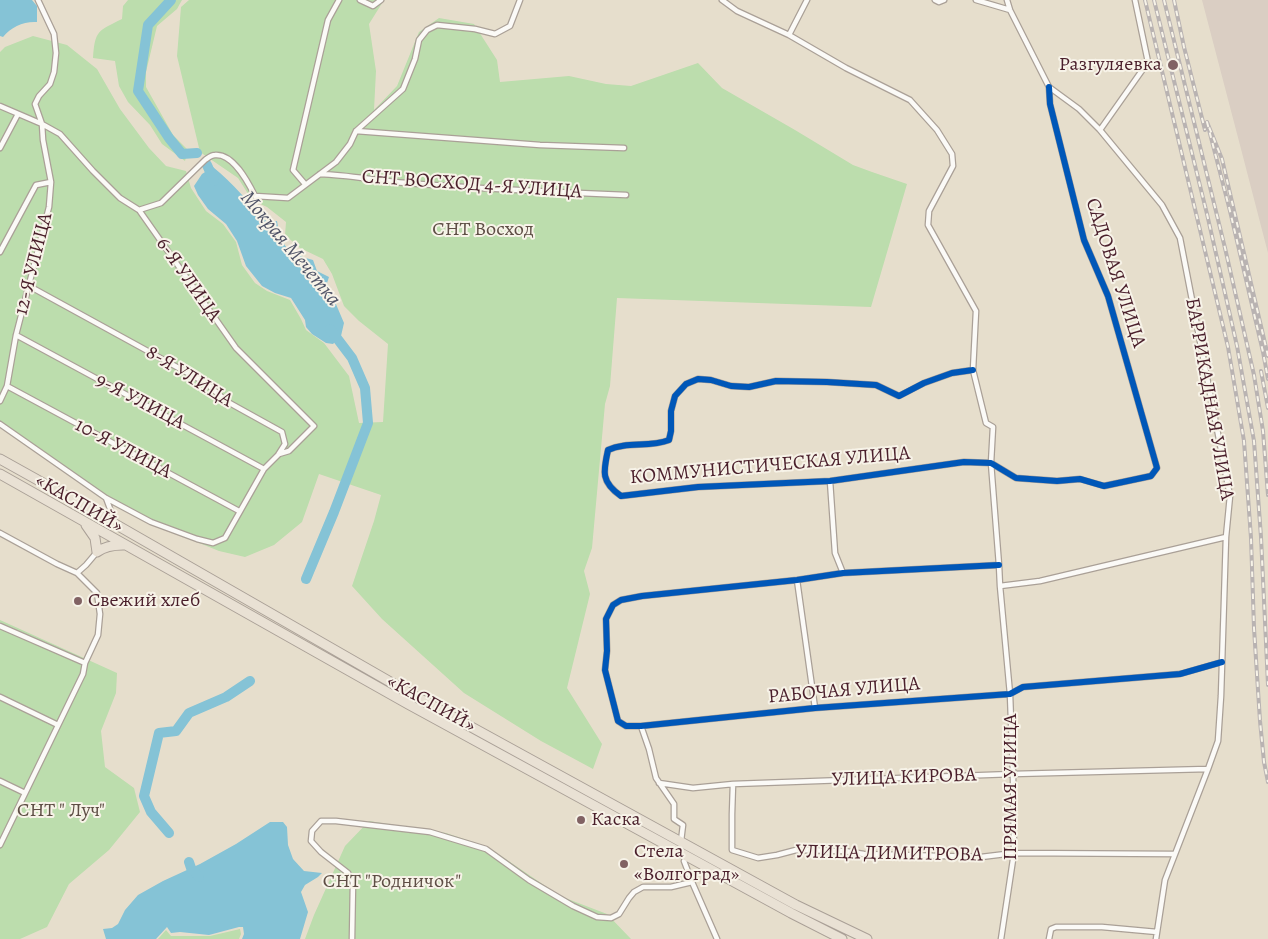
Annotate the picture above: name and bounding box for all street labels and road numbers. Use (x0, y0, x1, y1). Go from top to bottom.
street label: СНТ ВОСХОД 4-Я УЛИЦА (361, 165, 583, 205)
street label: САДОВАЯ УЛИЦА (1080, 195, 1150, 351)
street label: 12-Я УЛИЦА (10, 210, 58, 318)
street label: 6-Я УЛИЦА (150, 233, 226, 327)
street label: БАРРИКАДНАЯ УЛИЦА (1179, 296, 1239, 502)
street label: 8-Я УЛИЦА (141, 341, 237, 413)
street label: 9-Я УЛИЦА (91, 368, 189, 436)
street label: 10-Я УЛИЦА (71, 414, 175, 484)
street label: КОММУНИСТИЧЕСКАЯ УЛИЦА (629, 442, 911, 490)
street label: «КАСПИЙ» (31, 469, 127, 539)
street label: «КАСПИЙ» (382, 670, 480, 738)
street label: РАБОЧАЯ УЛИЦА (767, 672, 921, 710)
street label: ПРЯМАЯ УЛИЦА (999, 713, 1023, 861)
street label: УЛИЦА КИРОВА (831, 763, 977, 793)
street label: УЛИЦА ДИМИТРОВА (795, 840, 983, 868)

